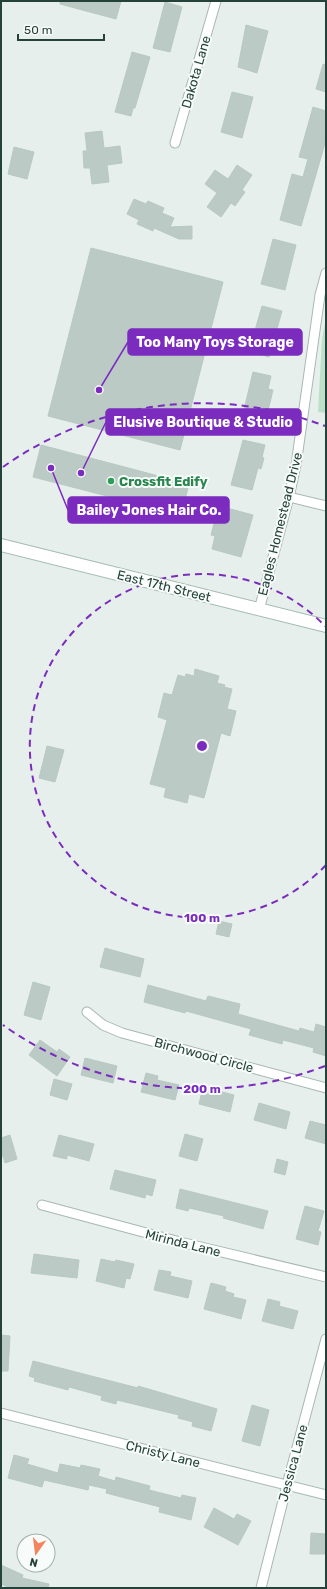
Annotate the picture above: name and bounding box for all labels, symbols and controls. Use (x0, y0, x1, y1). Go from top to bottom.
scale bar (18, 16, 104, 42)
text: 50 m (24, 23, 52, 37)
street label: Dakota Lane (178, 34, 214, 110)
callout: Too Many Toys Storage (128, 329, 302, 355)
text: Too Many Toys Storage (136, 334, 294, 351)
callout: Elusive Boutique & Studio (106, 409, 301, 435)
text: Elusive Boutique & Studio (113, 414, 293, 431)
street label: Eagles Homestead Drive (255, 451, 306, 597)
place label: Crossfit Edify (119, 474, 208, 489)
marker: Crossfit Edify (106, 476, 116, 486)
callout: Bailey Jones Hair Co. (68, 497, 229, 523)
text: Bailey Jones Hair Co. (76, 502, 222, 519)
street label: East 17th Street (116, 567, 212, 605)
centre of rings (195, 739, 209, 753)
text: 100 m (184, 911, 220, 925)
street label: Birchwood Circle (153, 1035, 255, 1075)
text: 200 m (183, 1082, 221, 1096)
street label: Mirinda Lane (144, 1226, 222, 1260)
street label: Jessica Lane (276, 1423, 310, 1503)
street label: Christy Lane (124, 1438, 202, 1470)
north arrow (16, 1533, 56, 1573)
text: N (28, 1555, 39, 1569)

